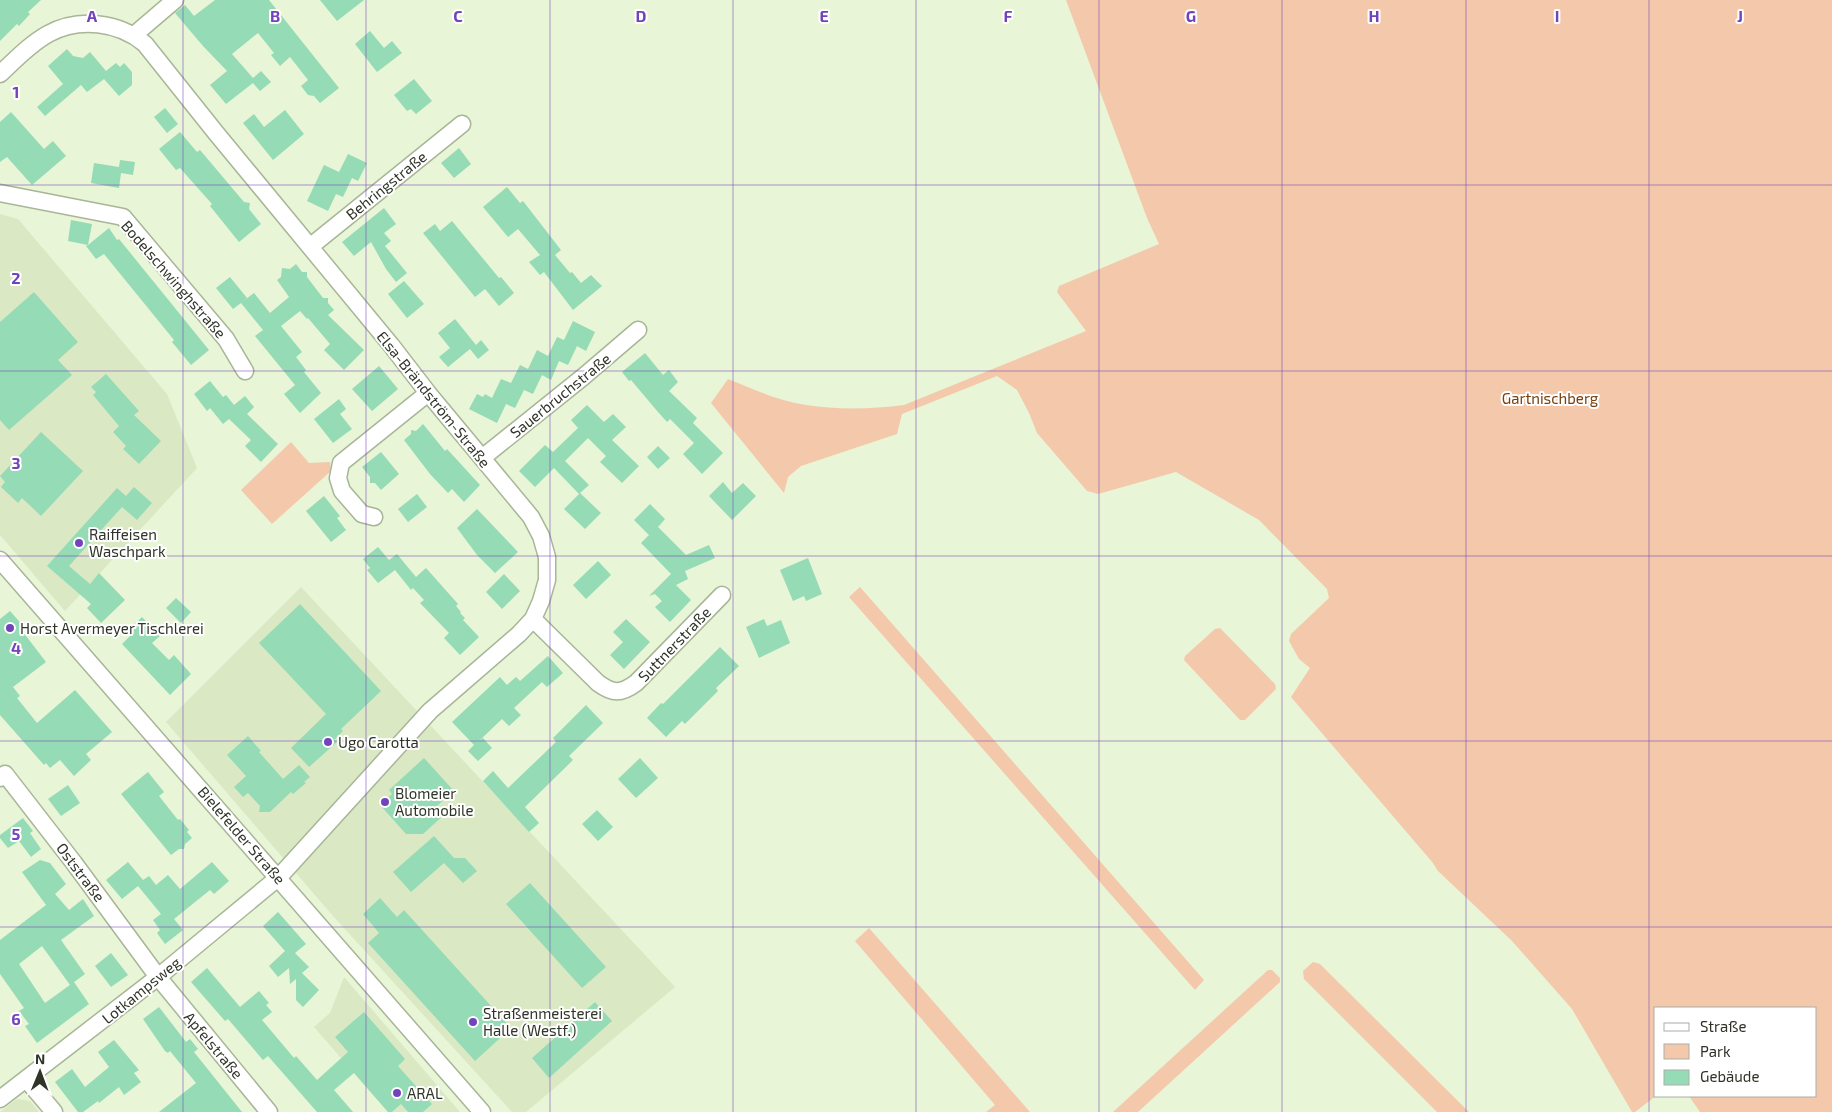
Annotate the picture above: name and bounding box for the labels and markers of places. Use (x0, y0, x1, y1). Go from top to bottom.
place label: Raiffeisen Waschpark (89, 525, 166, 560)
marker: Raiffeisen Waschpark (73, 537, 85, 549)
place label: Horst Avermeyer Tischlerei (20, 619, 204, 637)
marker: Horst Avermeyer Tischlerei (4, 622, 16, 634)
place label: Ugo Carotta (338, 733, 419, 751)
marker: Ugo Carotta (322, 736, 334, 748)
place label: Blomeier Automobile (395, 784, 474, 819)
marker: Blomeier Automobile (379, 796, 391, 808)
place label: Straßenmeisterei Halle (Westf.) (483, 1004, 602, 1039)
marker: Straßenmeisterei Halle (Westf.) (467, 1016, 479, 1028)
place label: ARAL (407, 1084, 443, 1102)
marker: ARAL (391, 1087, 403, 1099)

